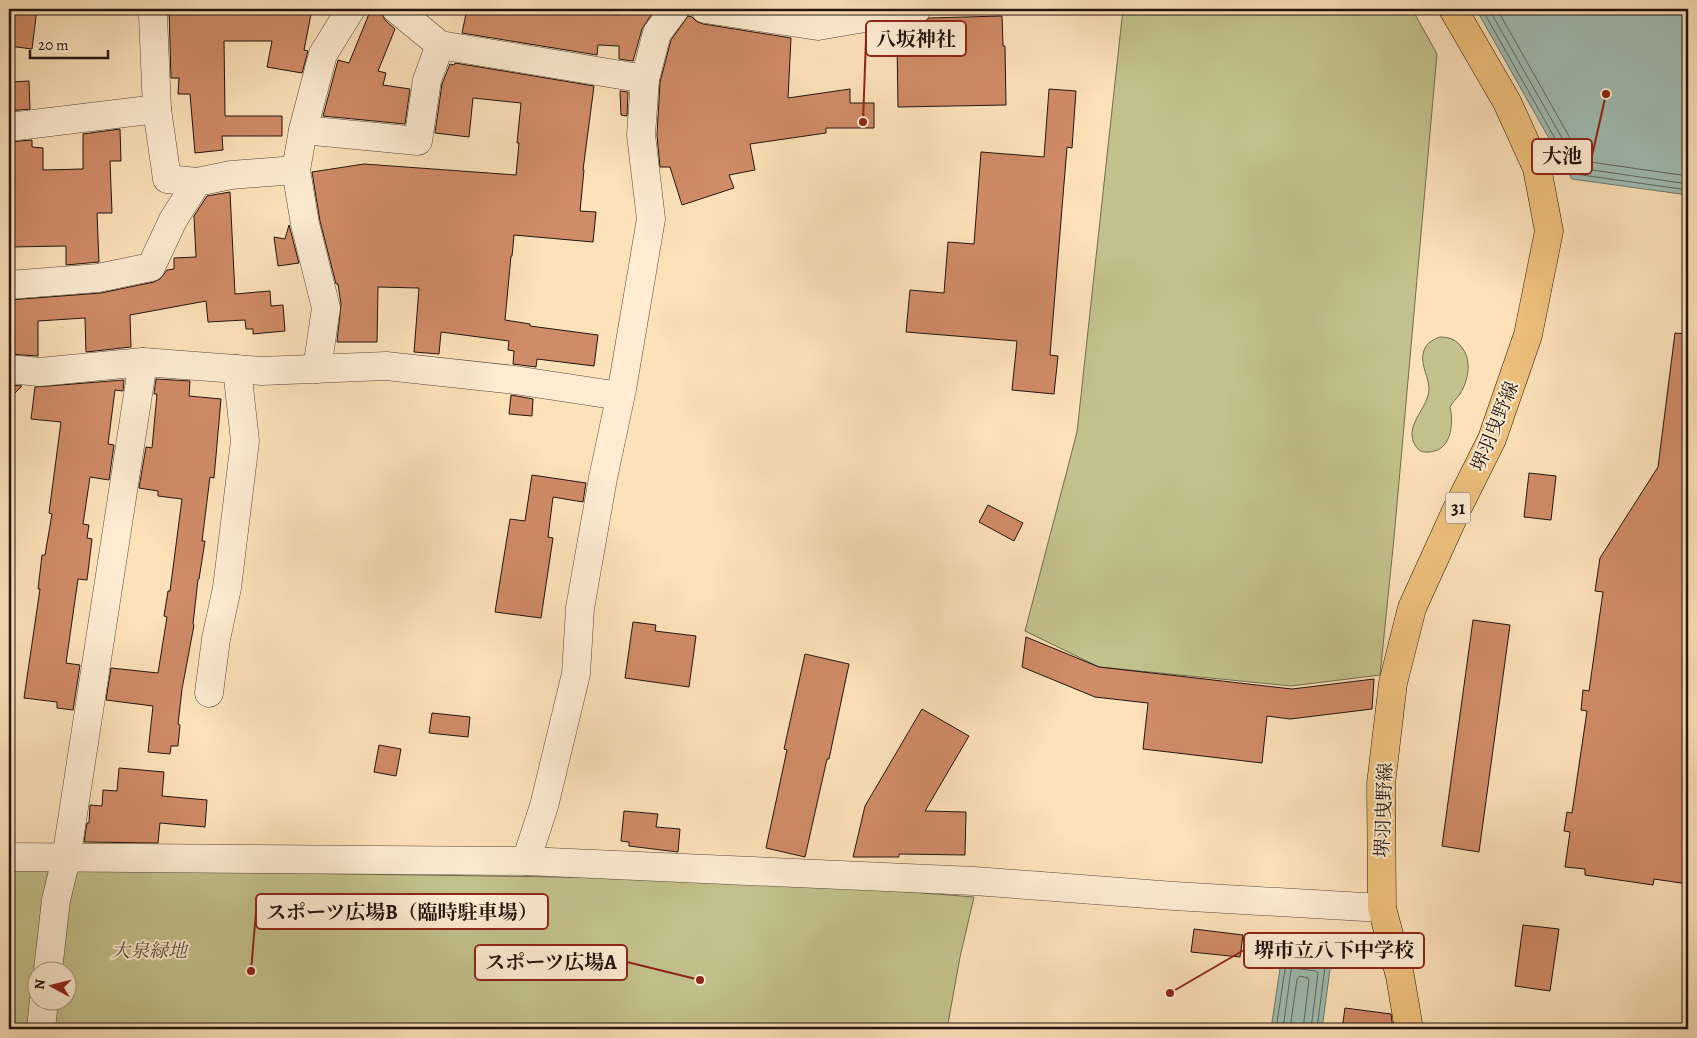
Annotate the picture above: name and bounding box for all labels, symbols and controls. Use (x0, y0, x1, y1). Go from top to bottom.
callout: 八坂神社 (866, 21, 966, 56)
text: 八坂神社 (876, 26, 956, 53)
scale bar (30, 28, 108, 60)
text: 20 m (38, 35, 69, 55)
callout: 大池 (1532, 139, 1592, 174)
text: 大池 (1542, 143, 1582, 170)
street label: 堺羽曳野線 (1465, 377, 1525, 475)
road number: 31 (1446, 492, 1470, 524)
street label: 堺羽曳野線 (1369, 762, 1399, 858)
callout: スポーツ広場B（臨時駐車場） (256, 894, 548, 929)
text: スポーツ広場B（臨時駐車場） (266, 899, 538, 926)
callout: 堺市立八下中学校 (1244, 933, 1424, 968)
text: 堺市立八下中学校 (1254, 937, 1414, 964)
park label: 大泉緑地 (111, 938, 189, 964)
callout: スポーツ広場A (475, 945, 627, 980)
text: スポーツ広場A (485, 949, 617, 976)
north arrow (28, 960, 78, 1010)
text: N (30, 978, 50, 991)

